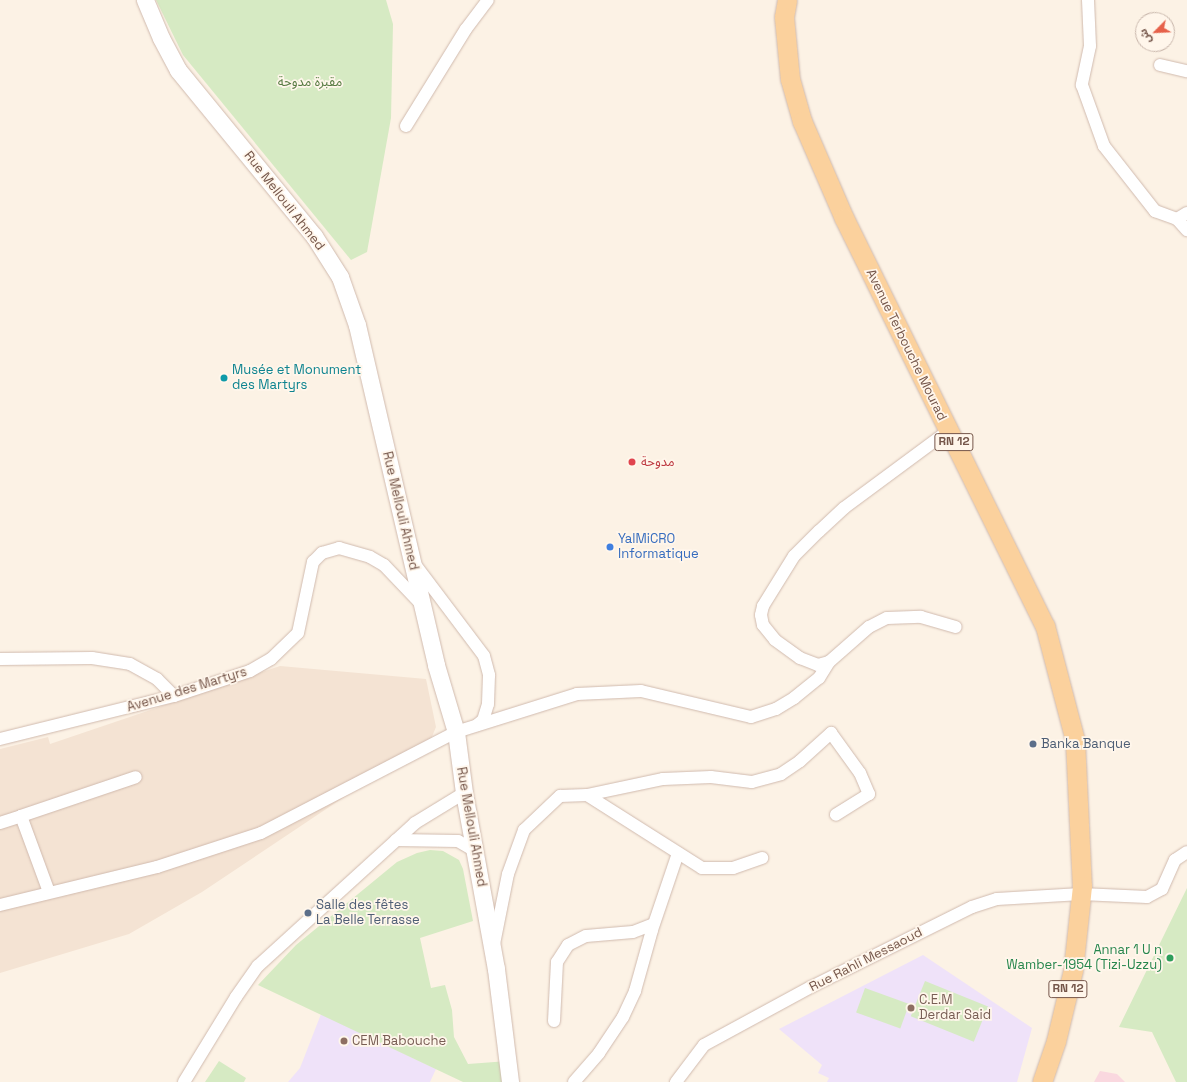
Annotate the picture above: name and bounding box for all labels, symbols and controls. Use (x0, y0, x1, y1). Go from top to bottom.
north arrow (1135, 12, 1175, 52)
text: ش (1135, 27, 1154, 46)
park label: مقبرة مدوحة (278, 74, 342, 90)
street label: Rue Mellouli Ahmed (240, 148, 328, 254)
street label: Avenue Terbouche Mourad (862, 267, 950, 423)
place label: Musée et Monument des Martyrs (232, 363, 361, 394)
marker: Musée et Monument des Martyrs (219, 373, 229, 383)
road number: RN 12 (934, 432, 974, 452)
street label: Rue Mellouli Ahmed (379, 450, 421, 572)
place label: مدوحة (641, 454, 675, 470)
marker: مدوحة (626, 456, 638, 468)
place label: YalMiCRO Informatique (618, 532, 699, 563)
marker: YalMiCRO Informatique (605, 542, 615, 552)
street label: Avenue des Martyrs (125, 664, 249, 716)
place label: Banka Banque (1041, 736, 1131, 752)
marker: Banka Banque (1028, 739, 1038, 749)
street label: Rue Mellouli Ahmed (453, 766, 489, 888)
place label: Salle des fêtes La Belle Terrasse (316, 898, 420, 929)
marker: Salle des fêtes La Belle Terrasse (303, 908, 313, 918)
street label: Rue Rahli Messaoud (807, 925, 925, 995)
place label: Annar 1 U n Wamber-1954 (Tizi-Uzzu) (1006, 943, 1162, 974)
marker: Annar 1 U n Wamber-1954 (Tizi-Uzzu) (1165, 953, 1175, 963)
road number: RN 12 (1048, 979, 1088, 999)
place label: C.E.M Derdar Said (919, 993, 991, 1024)
marker: C.E.M Derdar Said (906, 1003, 916, 1013)
place label: CEM Babouche (352, 1033, 446, 1049)
marker: CEM Babouche (339, 1036, 349, 1046)

